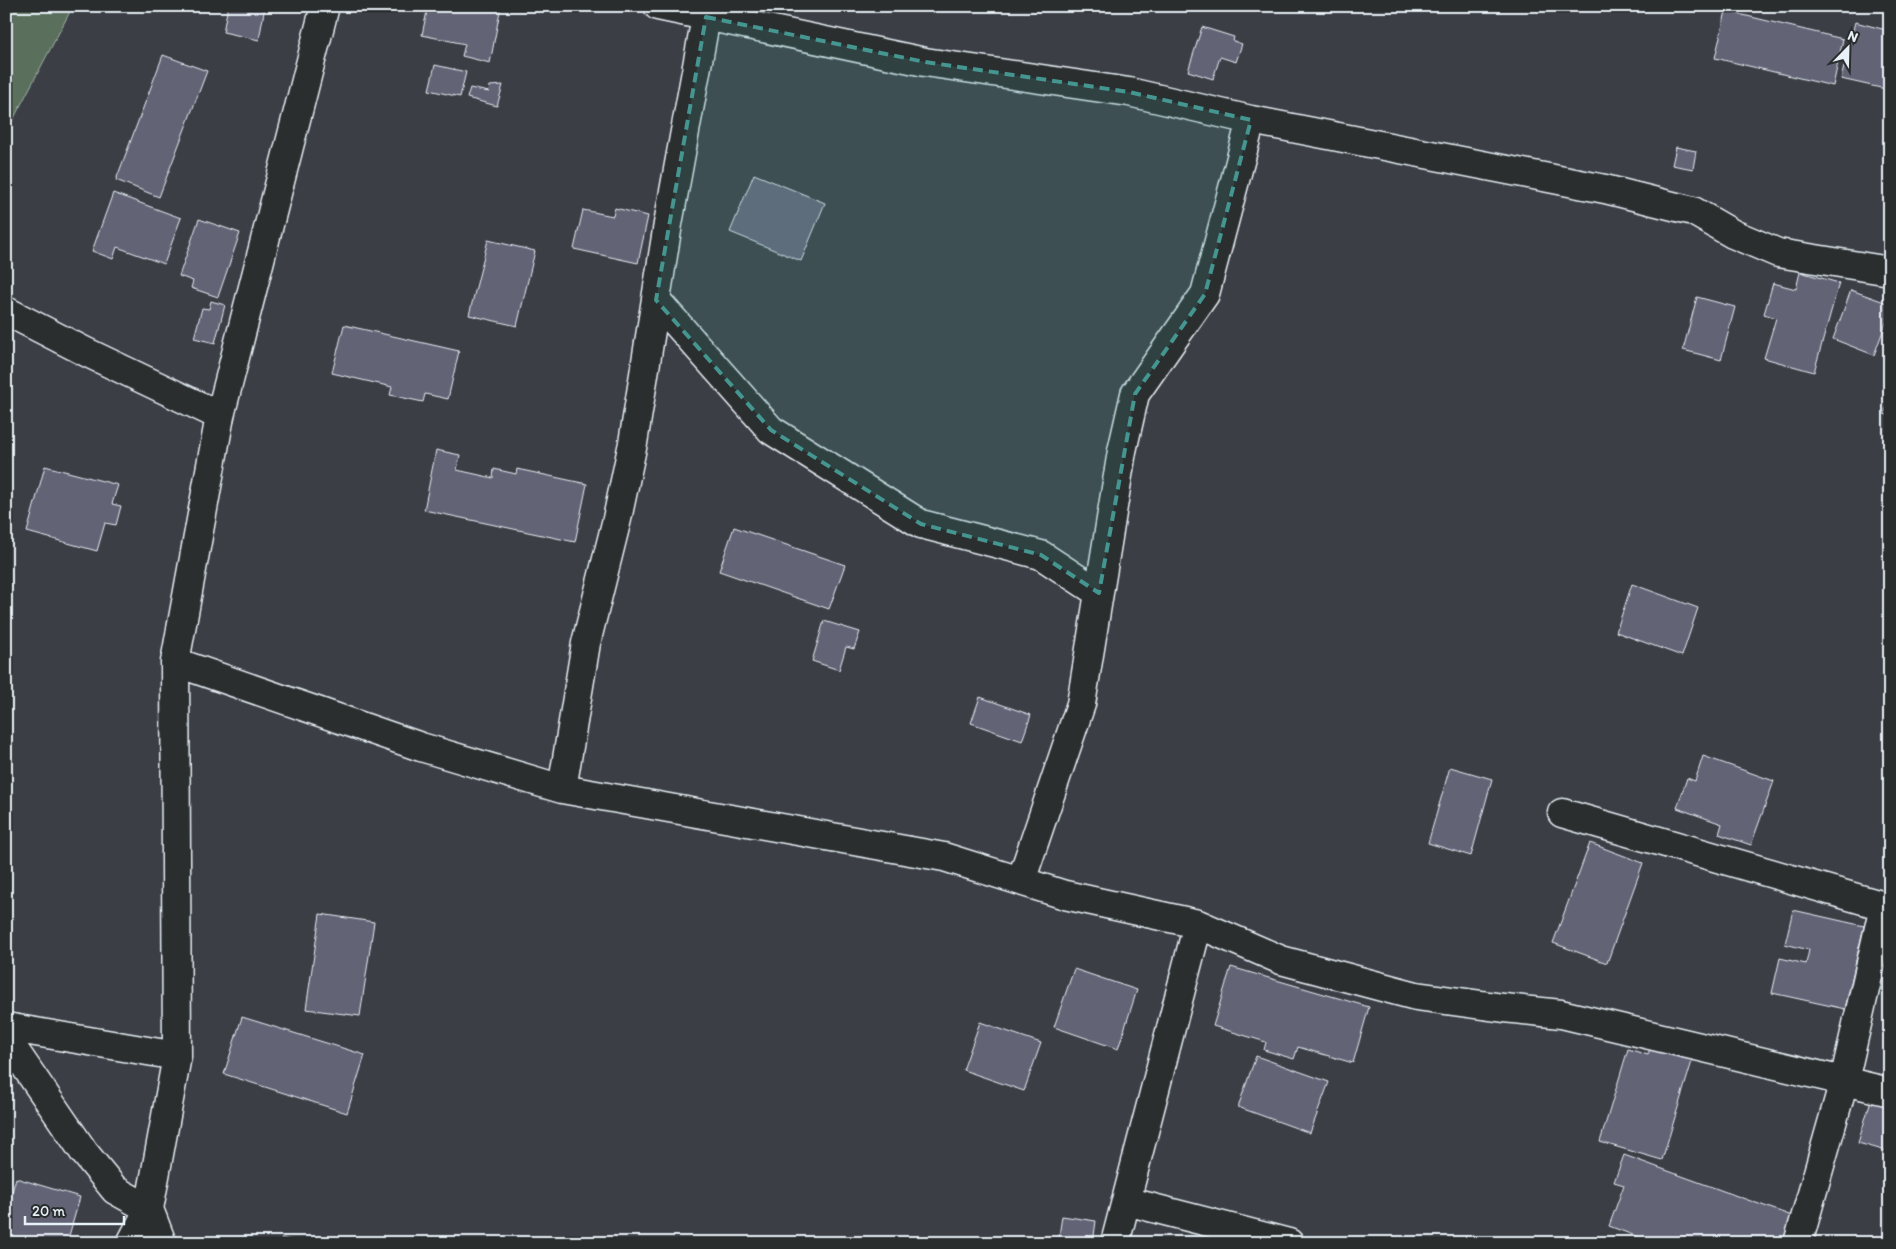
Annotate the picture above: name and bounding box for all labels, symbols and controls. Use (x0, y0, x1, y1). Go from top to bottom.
north arrow (1824, 22, 1874, 72)
text: N (1845, 27, 1861, 46)
scale bar (25, 1194, 124, 1226)
text: 20 m (32, 1202, 66, 1220)

